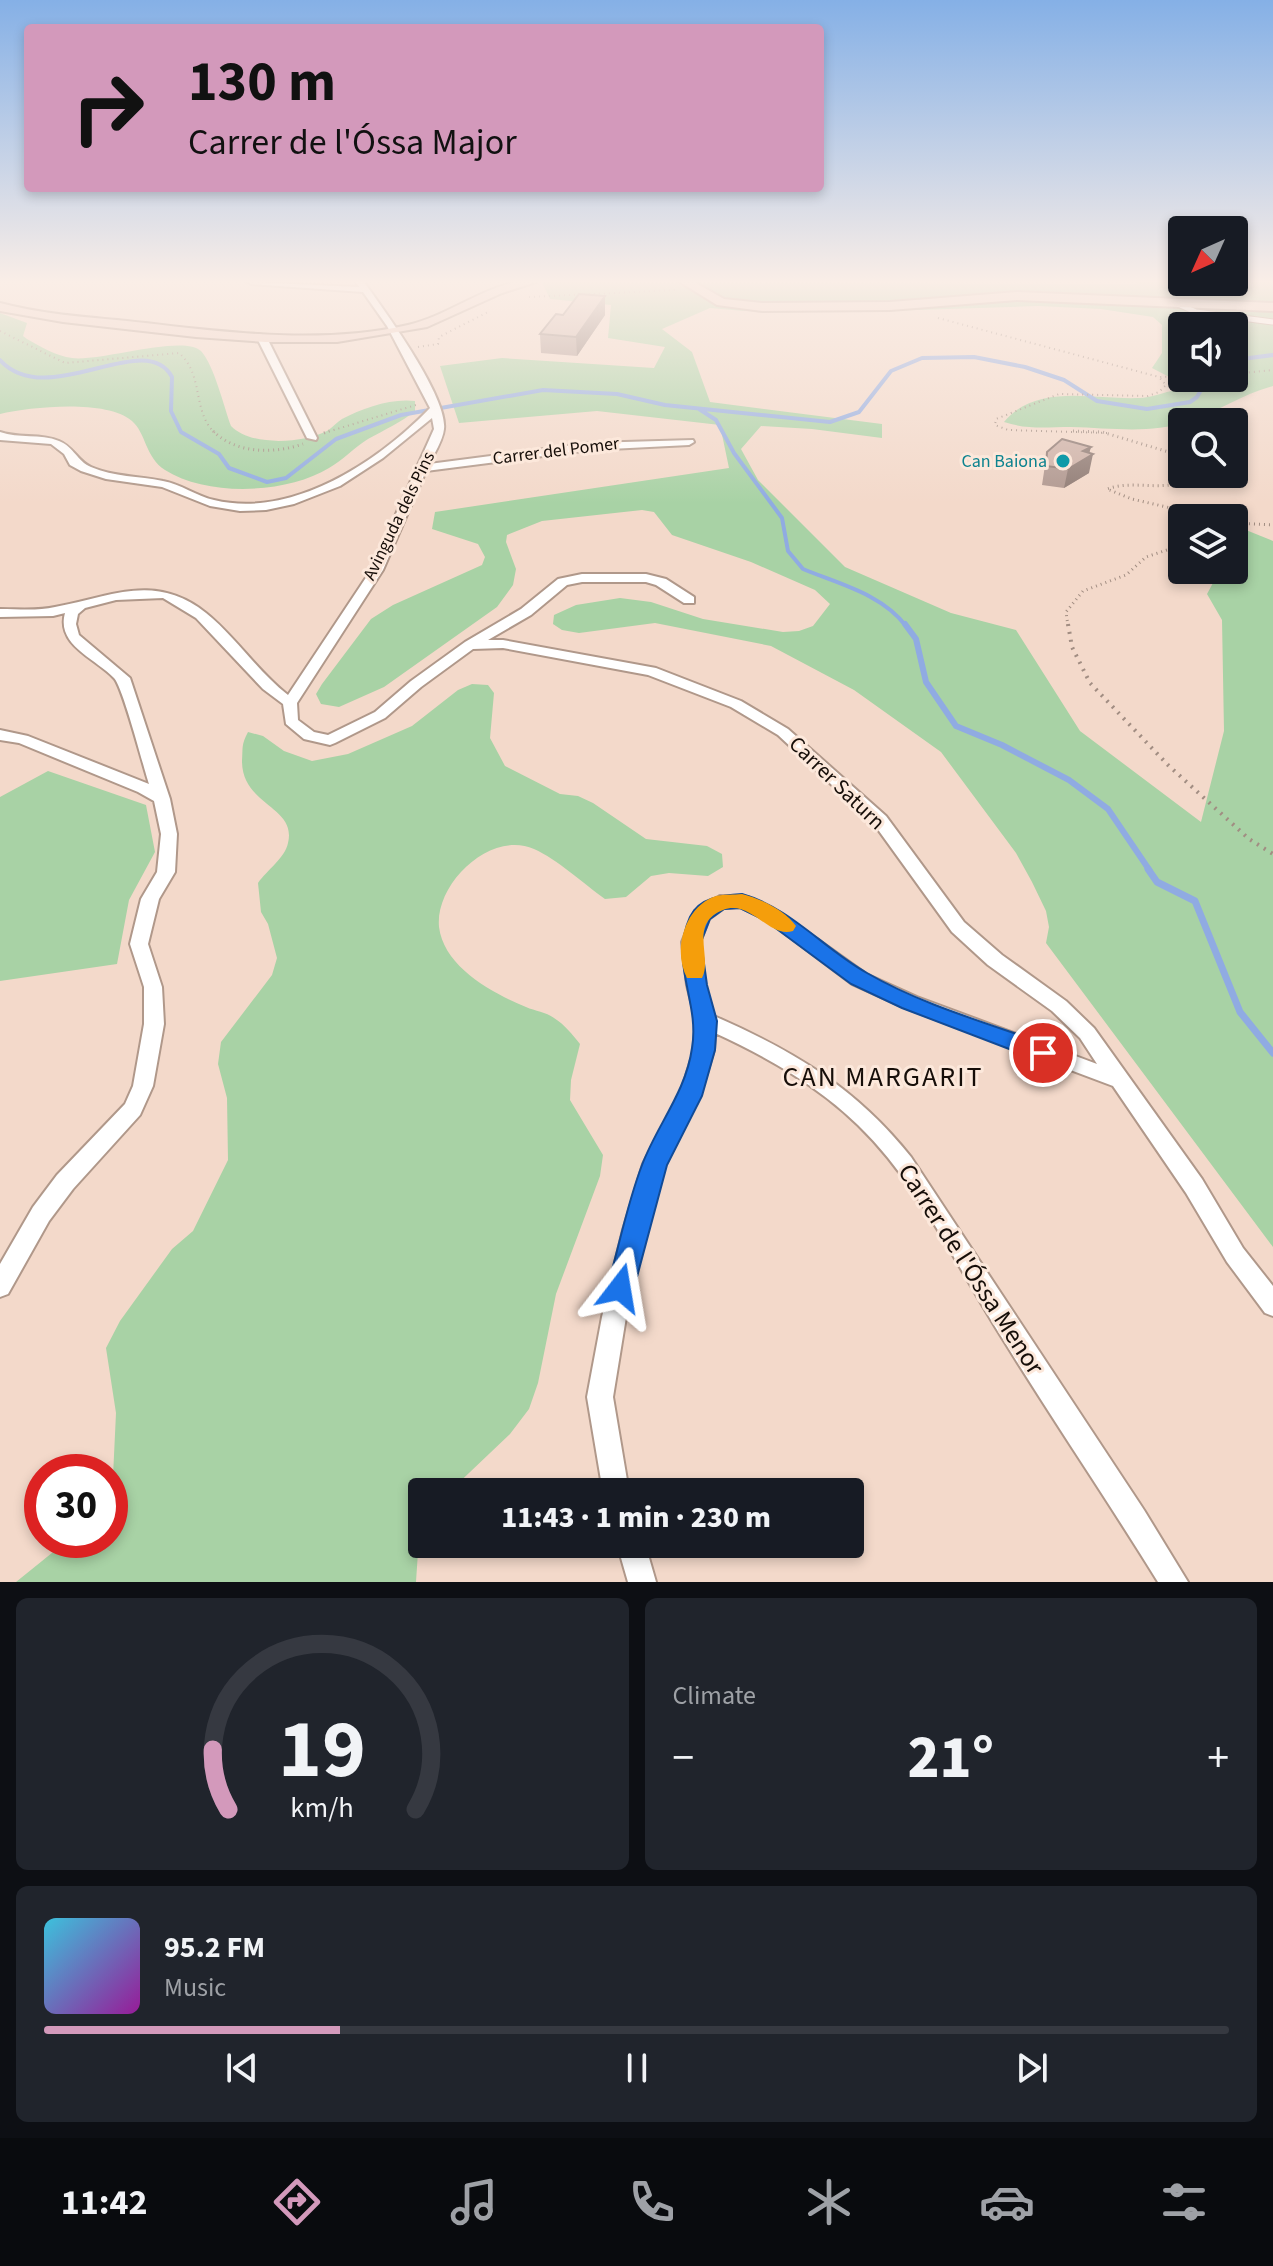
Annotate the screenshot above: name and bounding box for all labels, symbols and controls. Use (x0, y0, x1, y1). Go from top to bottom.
text: 130 m (188, 43, 336, 122)
icon: right (56, 56, 160, 160)
text: Carrer de l'Óssa Major (188, 117, 517, 168)
north arrow (1168, 216, 1248, 296)
map controls (1168, 216, 1248, 584)
button: sound (1168, 312, 1248, 392)
button: search (1168, 408, 1248, 488)
street label: Carrer del Pomer (491, 431, 621, 471)
street label: Avinguda dels Pins (357, 447, 441, 585)
place label: Can Baiona (961, 449, 1047, 474)
marker: Can Baiona (1054, 452, 1072, 470)
button: layers (1168, 504, 1248, 584)
street label: Carrer Saturn (782, 729, 892, 837)
pin (1009, 1019, 1077, 1087)
icon: arrive (1021, 1031, 1065, 1075)
district label: CAN MARGARIT (782, 1057, 984, 1097)
street label: Carrer de l'Óssa Menor (889, 1156, 1054, 1383)
position arrow (578, 1246, 662, 1330)
speed limit sign: 30 (24, 1454, 128, 1558)
text: 11:43 · 1 min · 230 m (501, 1496, 771, 1539)
text: Climate (673, 1677, 756, 1714)
text: 19 (278, 1691, 366, 1809)
text: 21° (908, 1716, 994, 1801)
text: − (673, 1727, 694, 1790)
text: + (1207, 1727, 1229, 1790)
text: km/h (291, 1788, 354, 1828)
text: 95.2 FM (164, 1926, 265, 1969)
text: Music (164, 1969, 226, 2006)
icon: previous (220, 2046, 264, 2090)
icon: pause (615, 2046, 659, 2090)
icon: next (1010, 2046, 1054, 2090)
icon: directions (269, 2174, 325, 2230)
icon: music (446, 2174, 502, 2230)
icon: phone (624, 2174, 680, 2230)
icon: climate (801, 2174, 857, 2230)
icon: car (979, 2174, 1035, 2230)
icon: filters (1156, 2174, 1212, 2230)
text: 11:42 (61, 2177, 148, 2228)

